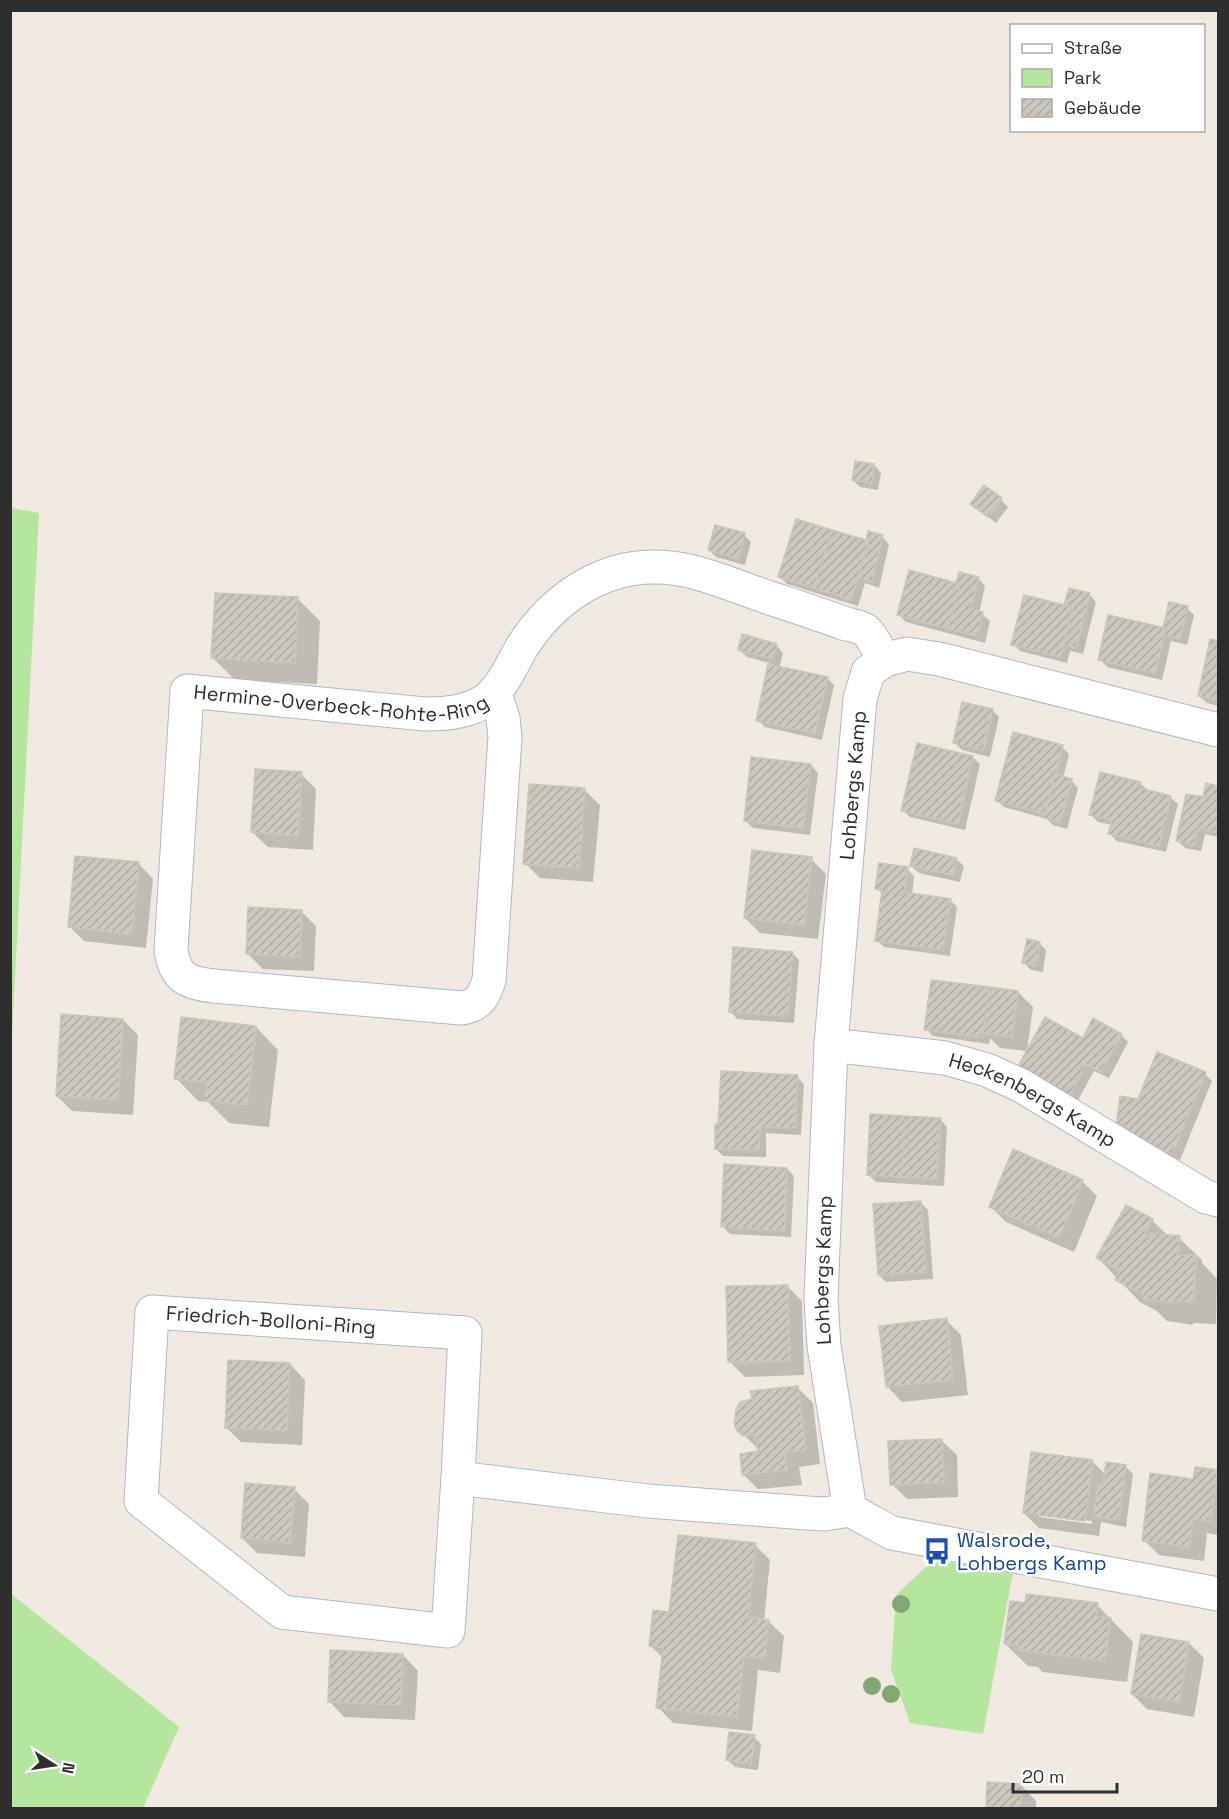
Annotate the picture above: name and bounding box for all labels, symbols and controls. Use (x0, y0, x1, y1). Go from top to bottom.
legend (1010, 24, 1205, 132)
text: Straße (1064, 36, 1122, 59)
text: Park (1064, 66, 1102, 89)
text: Gebäude (1064, 96, 1142, 119)
street label: Hermine-Overbeck-Rohte-Ring (193, 679, 493, 727)
street label: Lohbergs Kamp (834, 710, 872, 861)
street label: Heckenbergs Kamp (946, 1047, 1121, 1153)
street label: Lohbergs Kamp (808, 1195, 838, 1346)
street label: Friedrich-Bolloni-Ring (165, 1300, 377, 1340)
place label: Walsrode, Lohbergs Kamp (957, 1527, 1107, 1576)
bus stop icon: Walsrode, Lohbergs Kamp (922, 1536, 952, 1566)
north arrow (24, 1735, 84, 1795)
scale bar (1013, 1756, 1116, 1794)
text: N (57, 1761, 80, 1775)
text: 20 m (1022, 1765, 1065, 1788)

